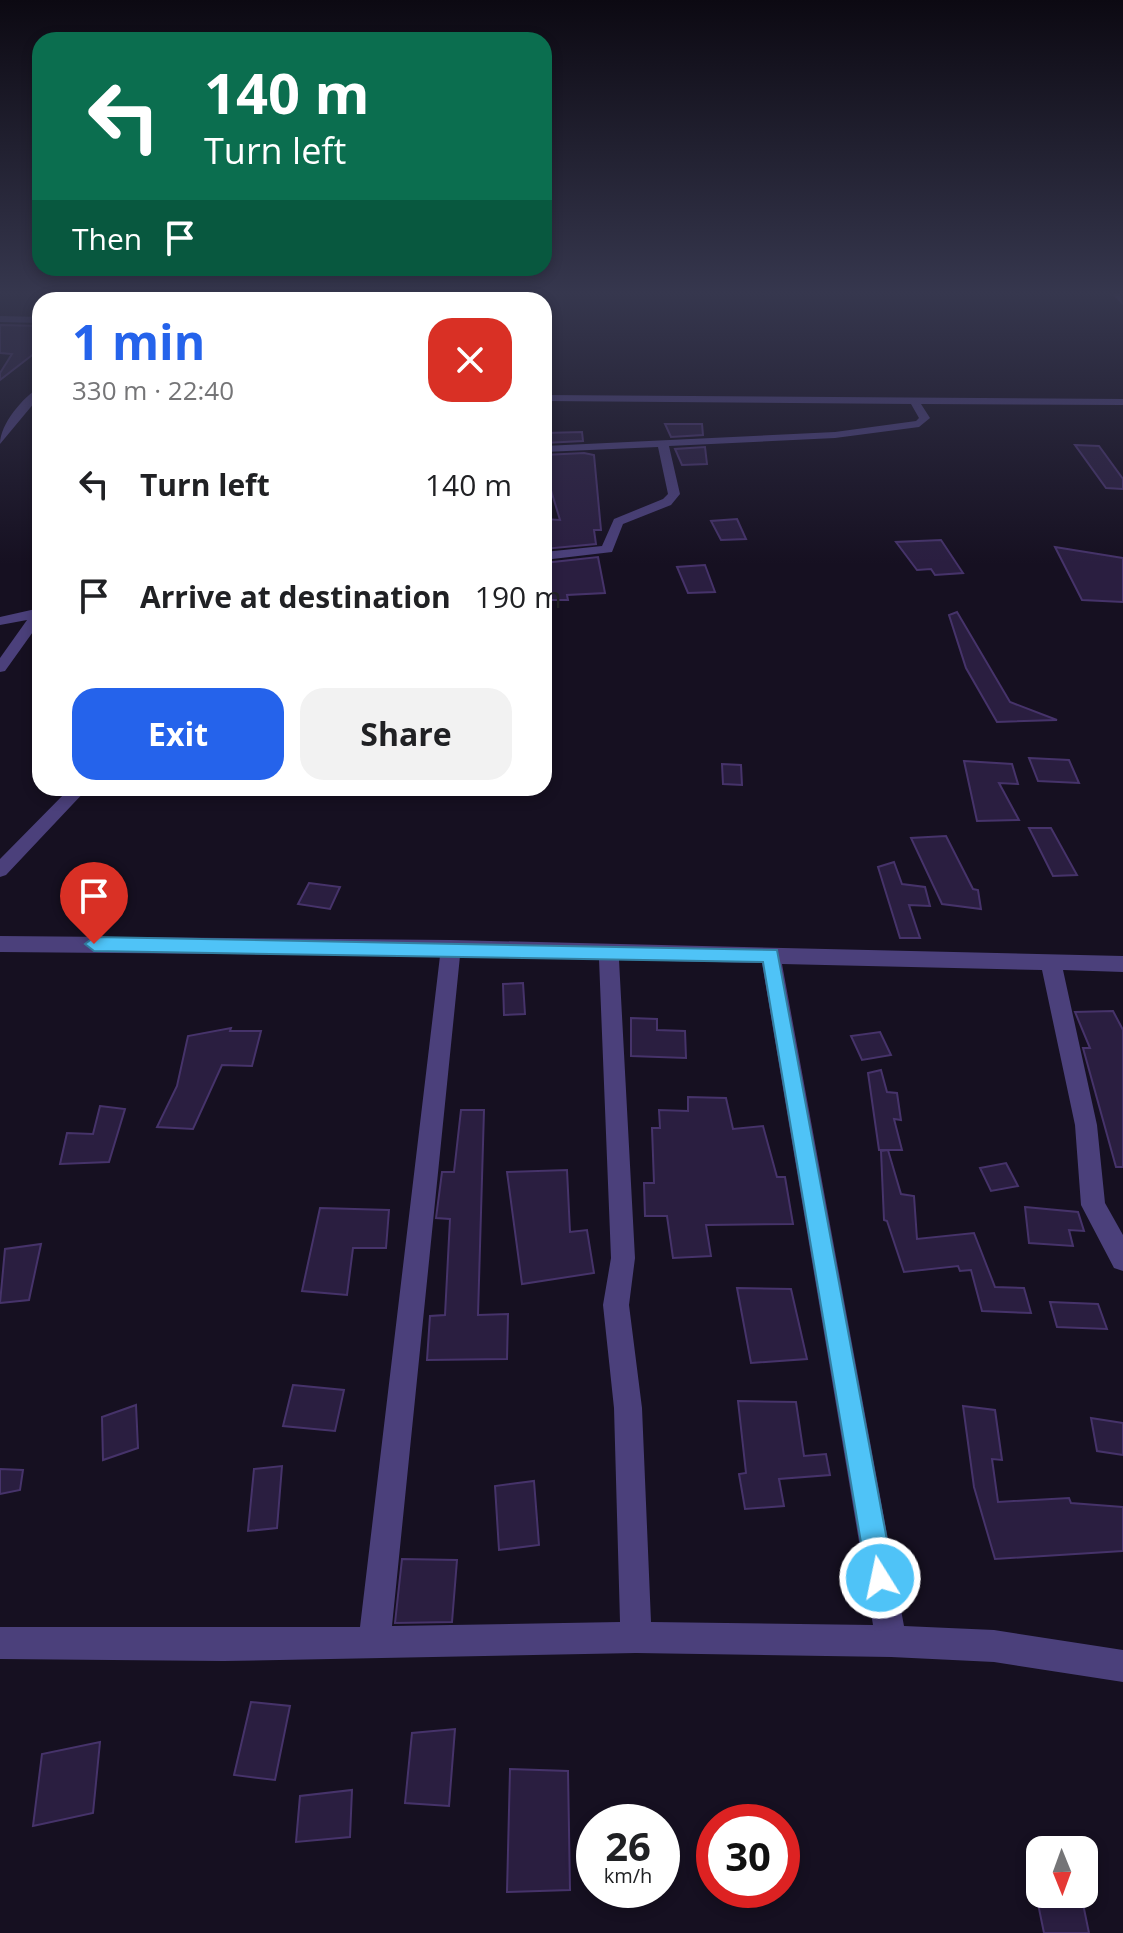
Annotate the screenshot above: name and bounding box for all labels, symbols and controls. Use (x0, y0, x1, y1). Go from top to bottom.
text: 140 m (204, 54, 370, 130)
icon: left (72, 64, 176, 168)
text: Turn left (204, 126, 346, 175)
icon: arrive (158, 216, 202, 260)
text: Then (72, 218, 142, 259)
text: 1 min (72, 309, 205, 374)
button: close (428, 318, 512, 402)
text: 330 m · 22:40 (72, 372, 234, 408)
icon: left (72, 462, 116, 506)
text: Turn left (140, 464, 270, 505)
text: 140 m (425, 464, 512, 505)
icon: arrive (72, 574, 116, 618)
text: Arrive at destination (140, 576, 451, 617)
text: 190 m (475, 576, 562, 617)
button: Exit (72, 688, 284, 780)
button: Share (300, 688, 512, 780)
pin (60, 862, 128, 944)
icon: arrive (72, 874, 116, 918)
position arrow (838, 1536, 922, 1620)
speed limit sign: 30 (696, 1804, 800, 1908)
text: 26 (605, 1818, 651, 1873)
north arrow (1026, 1836, 1098, 1908)
map controls (1026, 1836, 1098, 1908)
text: km/h (604, 1862, 652, 1889)

